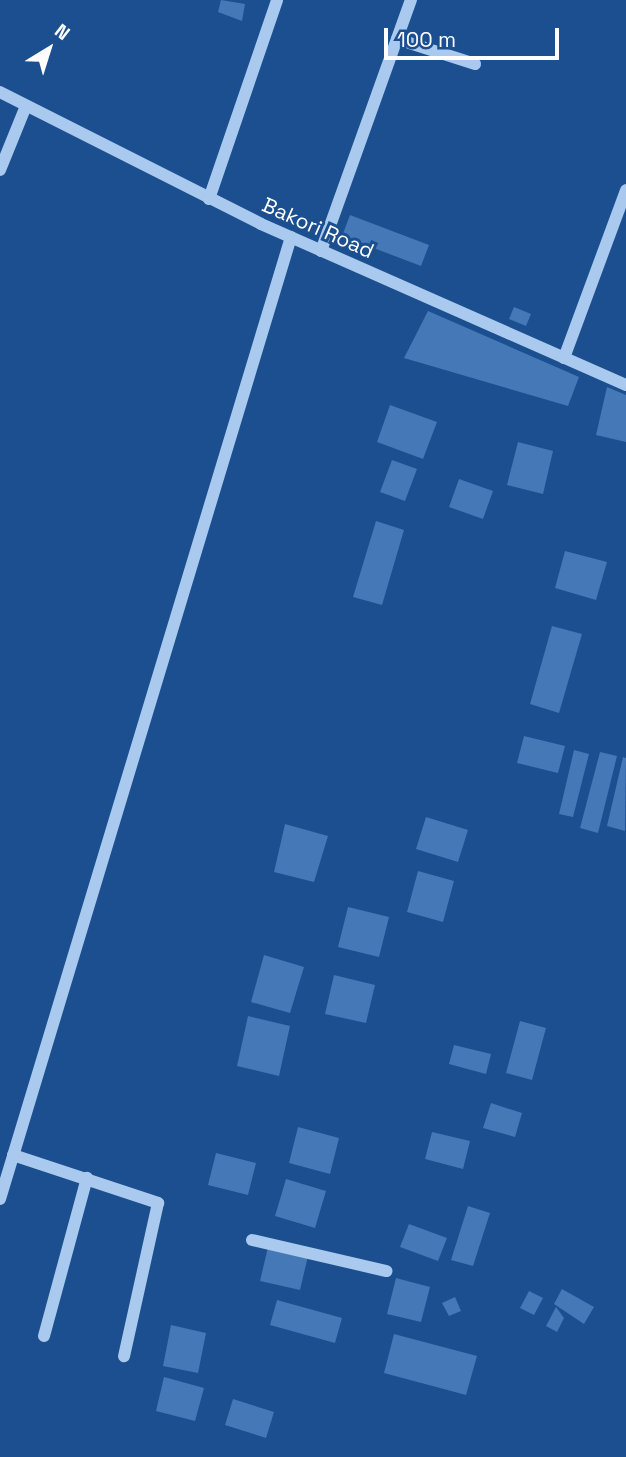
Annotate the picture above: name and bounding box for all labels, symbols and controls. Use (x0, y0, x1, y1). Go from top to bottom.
north arrow (14, 14, 84, 84)
scale bar (388, 14, 563, 58)
text: N (50, 18, 75, 46)
text: 100 m (397, 26, 456, 53)
street label: Bakori Road (258, 192, 378, 264)

